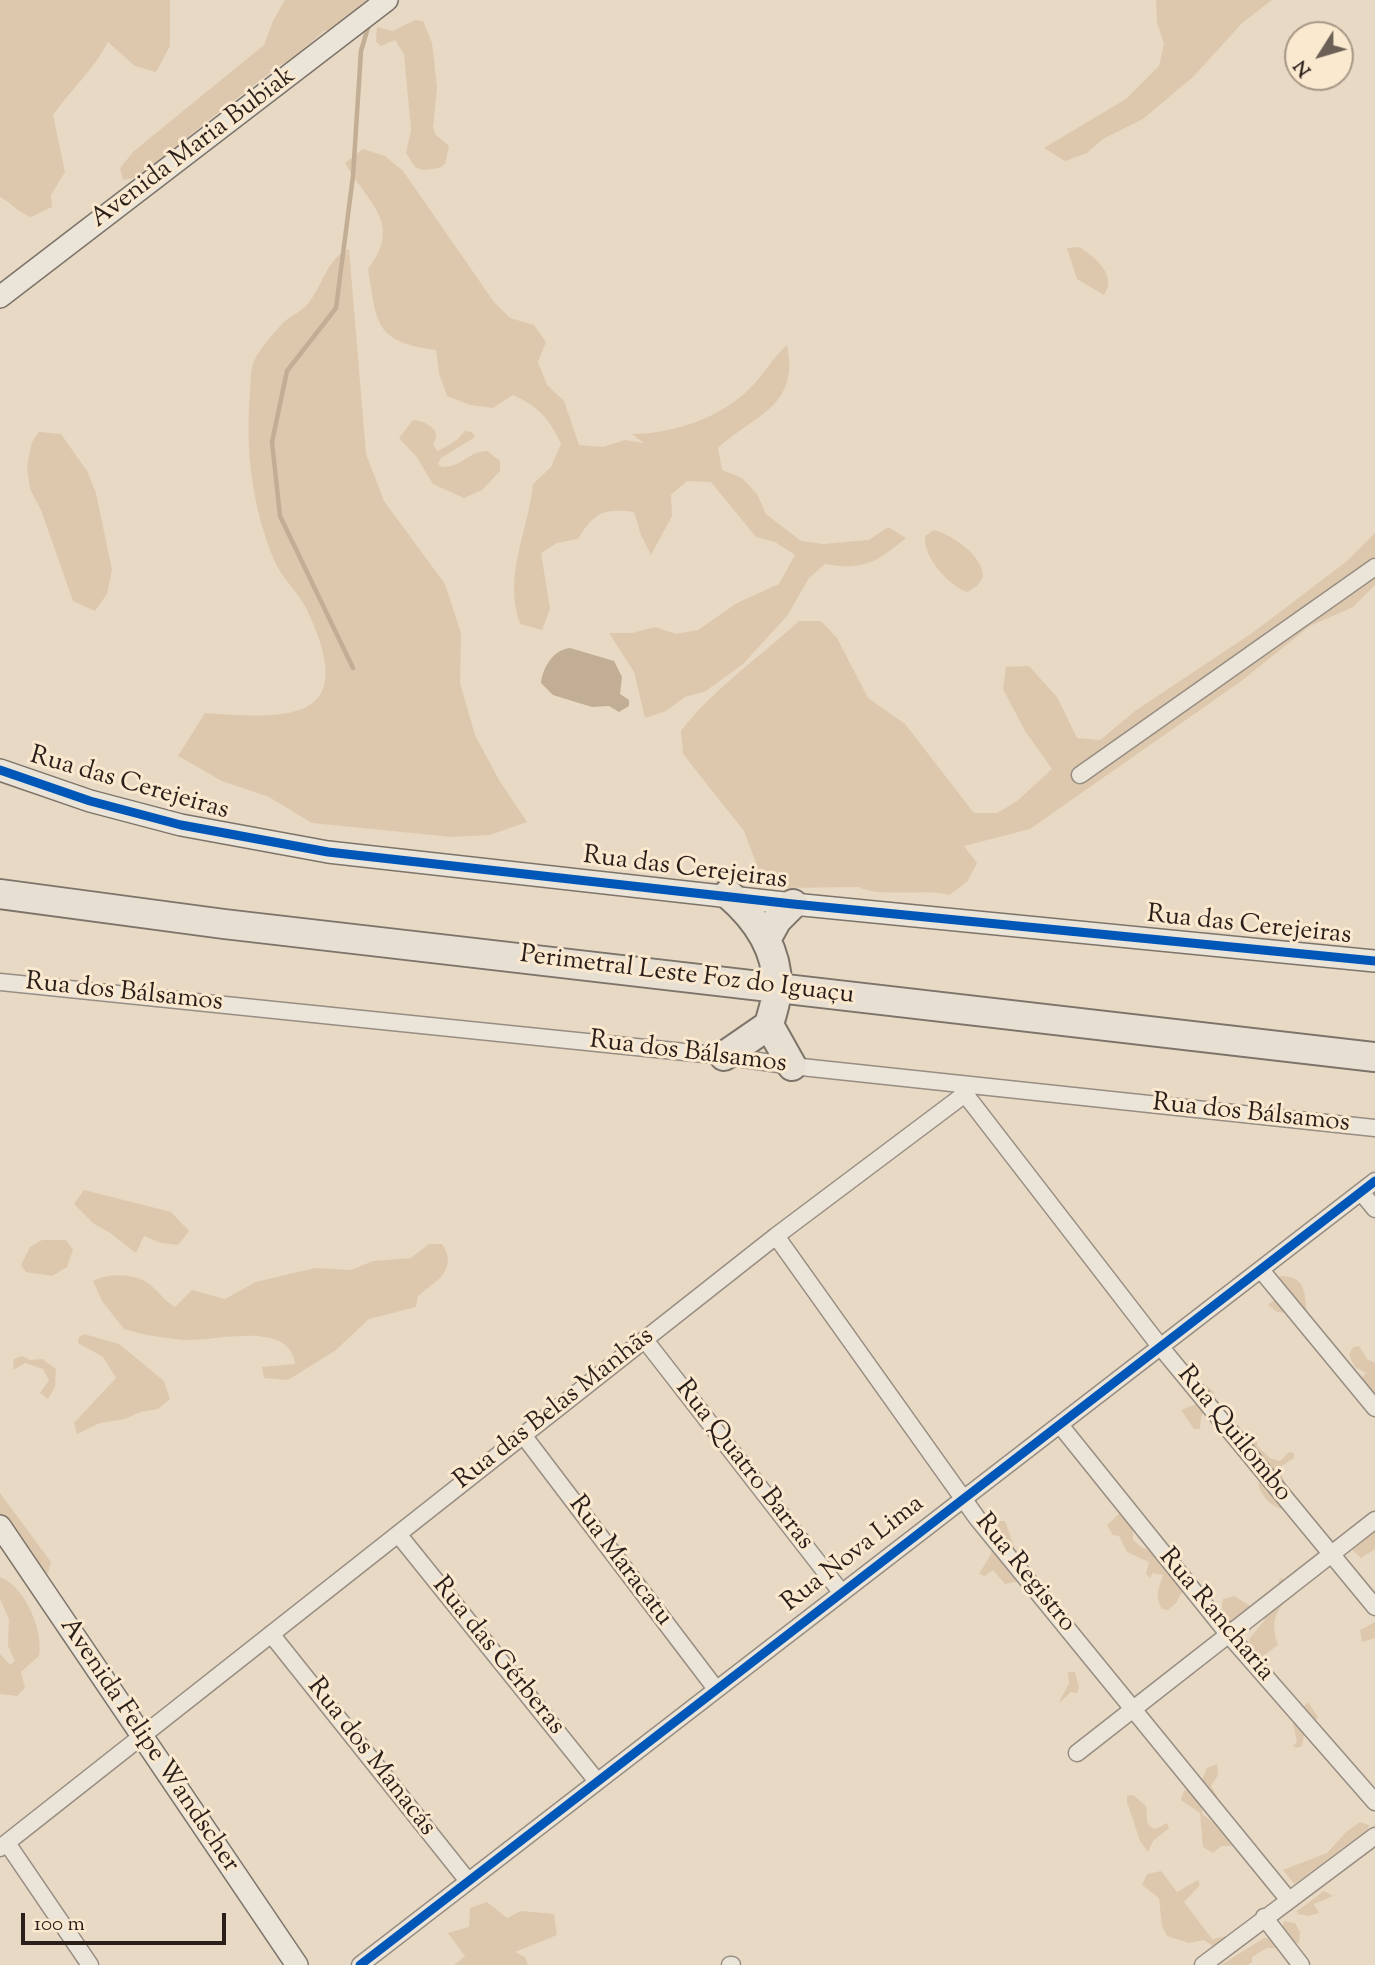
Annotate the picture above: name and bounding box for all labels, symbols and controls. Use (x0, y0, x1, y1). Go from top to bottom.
north arrow (1284, 21, 1354, 91)
text: N (1288, 54, 1319, 82)
street label: Avenida Maria Bubiak (85, 62, 303, 236)
street label: Rua das Cerejeiras (26, 742, 232, 828)
street label: Rua das Cerejeiras (581, 842, 789, 898)
street label: Rua das Cerejeiras (1145, 901, 1353, 953)
street label: Perimetral Leste Foz do Iguaçu (518, 941, 856, 1013)
street label: Rua dos Bálsamos (24, 968, 224, 1020)
street label: Rua dos Bálsamos (588, 1026, 788, 1082)
street label: Rua dos Bálsamos (1151, 1089, 1351, 1141)
street label: Rua das Belas Manhãs (449, 1322, 661, 1498)
street label: Rua Quilombo (1169, 1361, 1297, 1509)
street label: Rua Quatro Barras (667, 1375, 819, 1557)
street label: Rua Nova Lima (777, 1490, 931, 1620)
street label: Rua Maracatu (560, 1491, 678, 1633)
street label: Rua Registro (967, 1508, 1081, 1640)
street label: Rua Rancharia (1150, 1543, 1280, 1689)
street label: Rua das Gérberas (424, 1572, 570, 1742)
street label: Avenida Felipe Wandscher (51, 1613, 245, 1879)
street label: Rua dos Manacás (299, 1673, 441, 1843)
scale bar (24, 1898, 229, 1942)
text: 100 m (34, 1910, 85, 1940)

